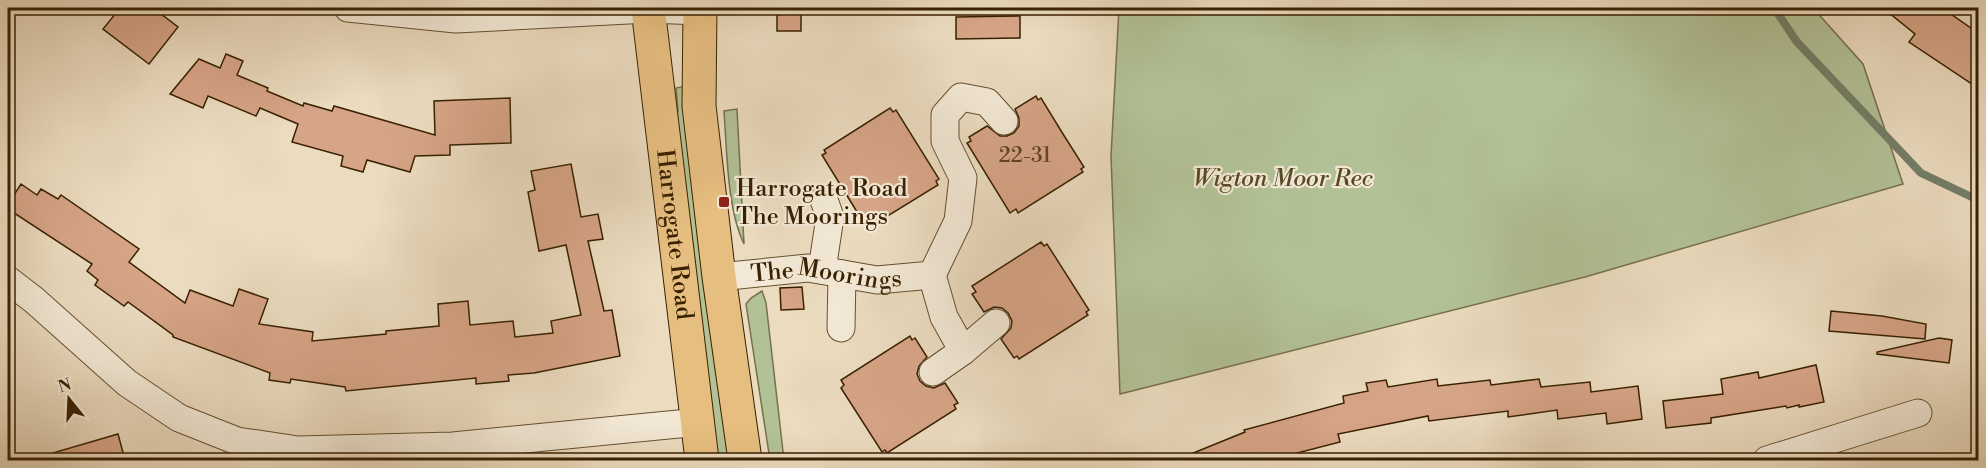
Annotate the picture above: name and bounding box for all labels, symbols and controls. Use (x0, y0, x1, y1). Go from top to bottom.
house number: 22-31 (999, 143, 1051, 169)
street label: Harrogate Road (649, 148, 699, 322)
park label: Wigton Moor Rec (1193, 164, 1374, 194)
place label: Harrogate Road The Moorings (736, 174, 908, 232)
marker: Harrogate Road The Moorings (717, 195, 731, 209)
street label: The Moorings (749, 253, 903, 296)
north arrow (39, 369, 99, 429)
text: N (56, 374, 74, 397)

